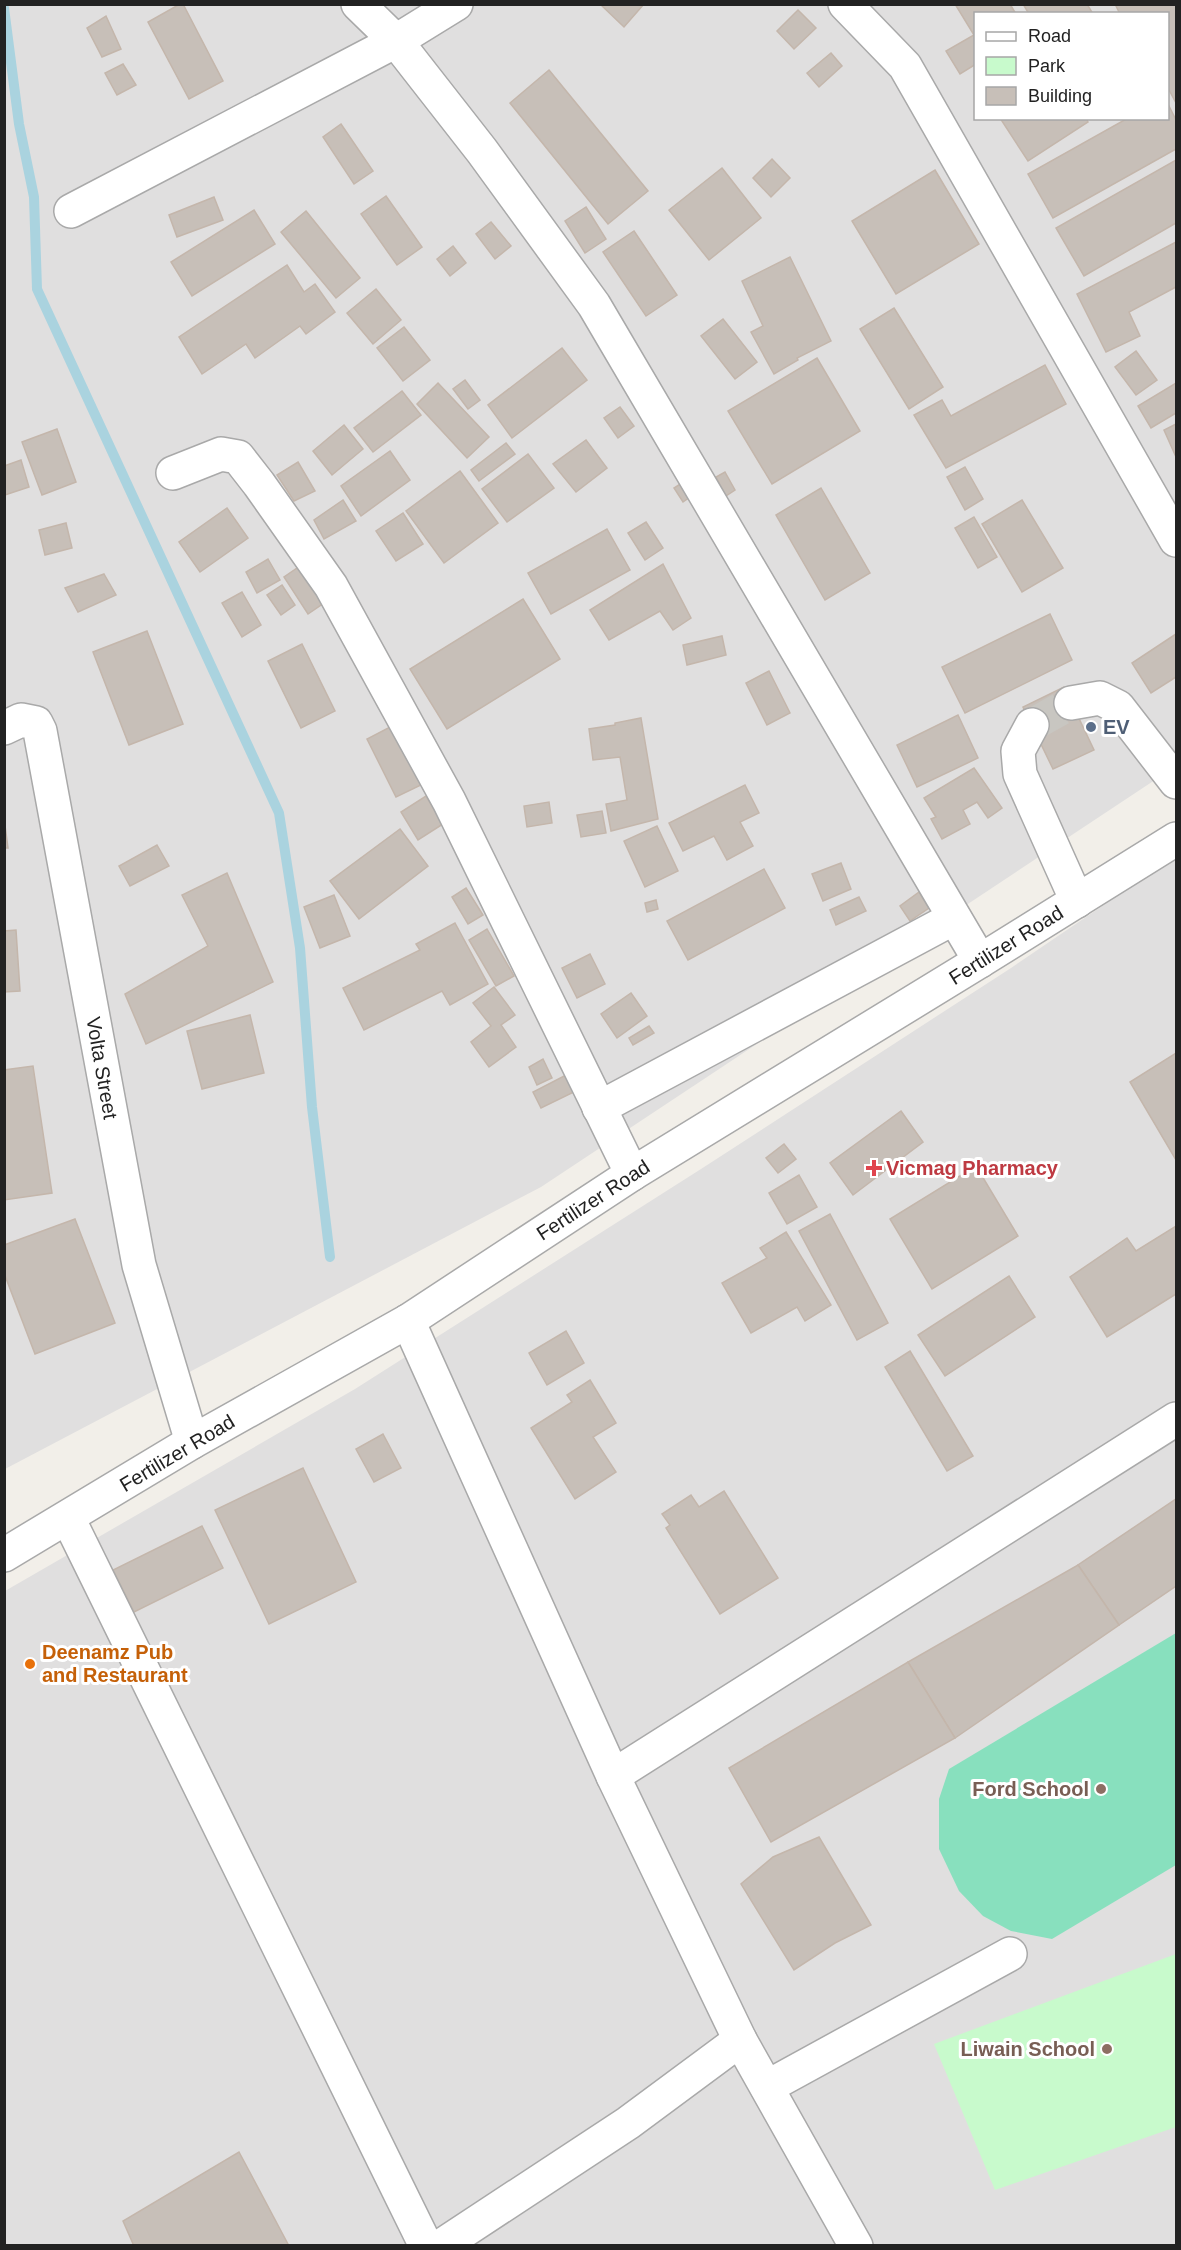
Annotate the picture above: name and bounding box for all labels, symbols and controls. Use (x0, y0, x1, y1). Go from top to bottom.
legend (974, 12, 1169, 120)
text: Road (1028, 26, 1071, 46)
text: Park (1028, 56, 1066, 76)
text: Building (1028, 86, 1092, 106)
place label: EV (1103, 716, 1130, 738)
marker: EV (1084, 720, 1098, 734)
street label: Fertilizer Road (945, 901, 1067, 989)
street label: Volta Street (82, 1015, 122, 1121)
street label: Fertilizer Road (532, 1155, 654, 1245)
place label: Vicmag Pharmacy (886, 1157, 1059, 1179)
marker: Vicmag Pharmacy (867, 1161, 881, 1175)
street label: Fertilizer Road (116, 1410, 238, 1496)
place label: Deenamz Pub and Restaurant (42, 1641, 188, 1686)
marker: Deenamz Pub and Restaurant (23, 1657, 37, 1671)
place label: Ford School (972, 1778, 1089, 1800)
marker: Ford School (1094, 1782, 1108, 1796)
place label: Liwain School (961, 2038, 1095, 2060)
marker: Liwain School (1100, 2042, 1114, 2056)

